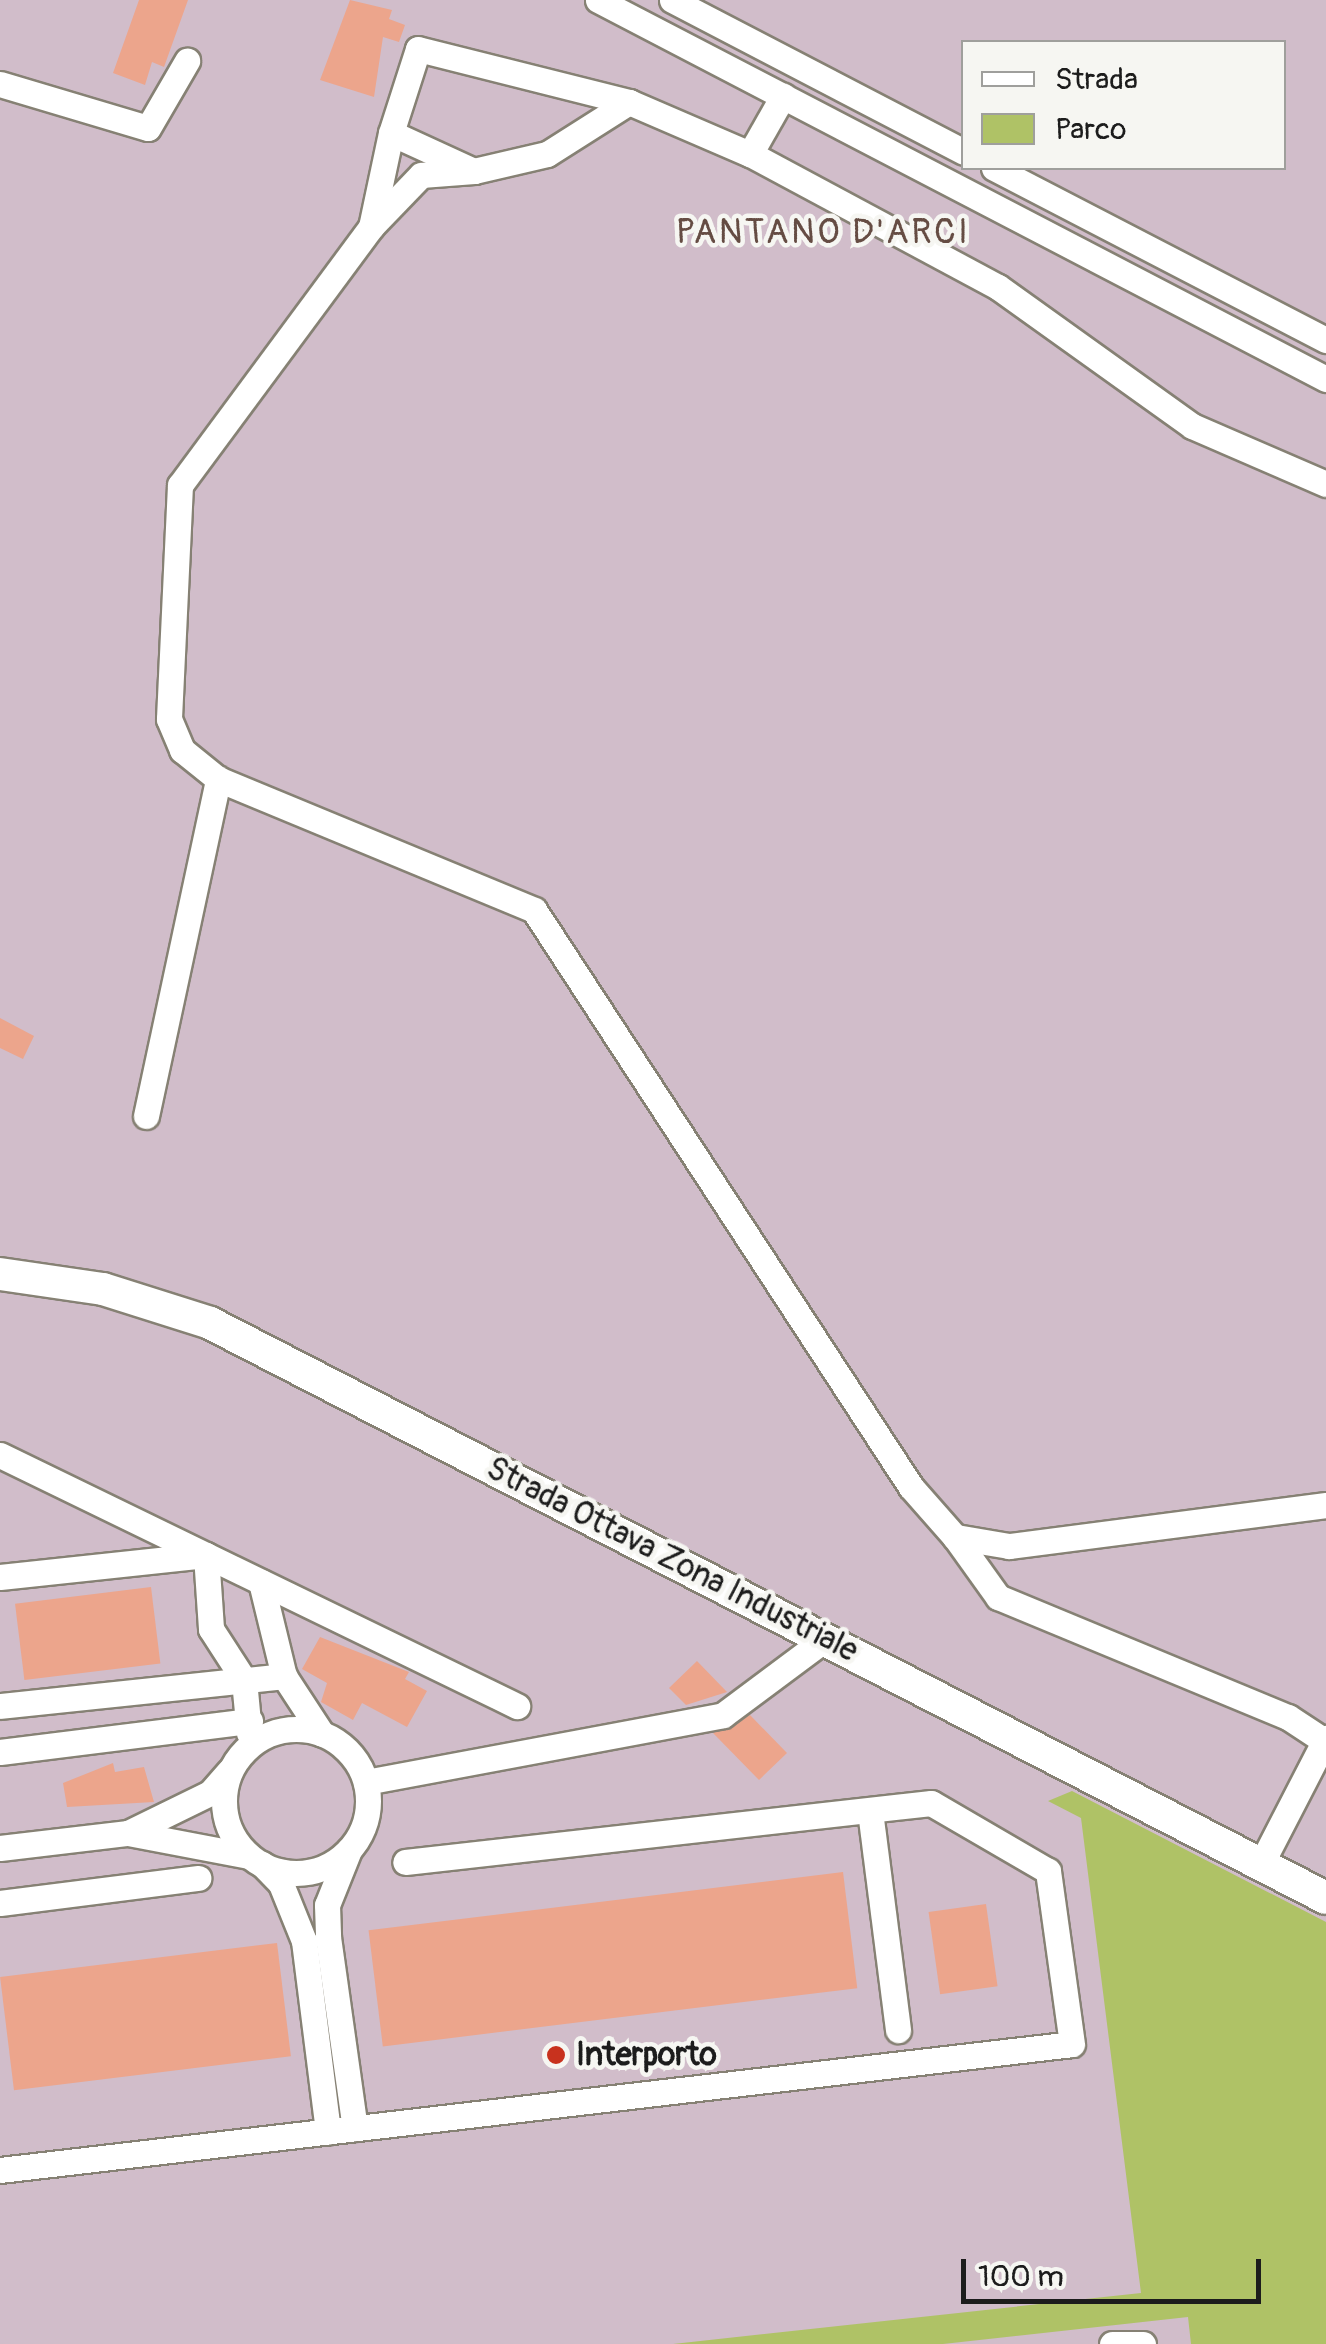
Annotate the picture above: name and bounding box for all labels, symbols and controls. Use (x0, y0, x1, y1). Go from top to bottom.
legend (961, 40, 1286, 170)
text: Strada (1055, 61, 1138, 98)
text: Parco (1055, 111, 1126, 148)
district label: PANTANO D'ARCI (676, 211, 970, 253)
street label: Strada Ottava Zona Industriale (480, 1450, 864, 1670)
place label: Interporto (576, 2036, 717, 2074)
marker: Interporto (545, 2044, 567, 2066)
scale bar (966, 2239, 1266, 2301)
text: 100 m (978, 2258, 1064, 2295)

